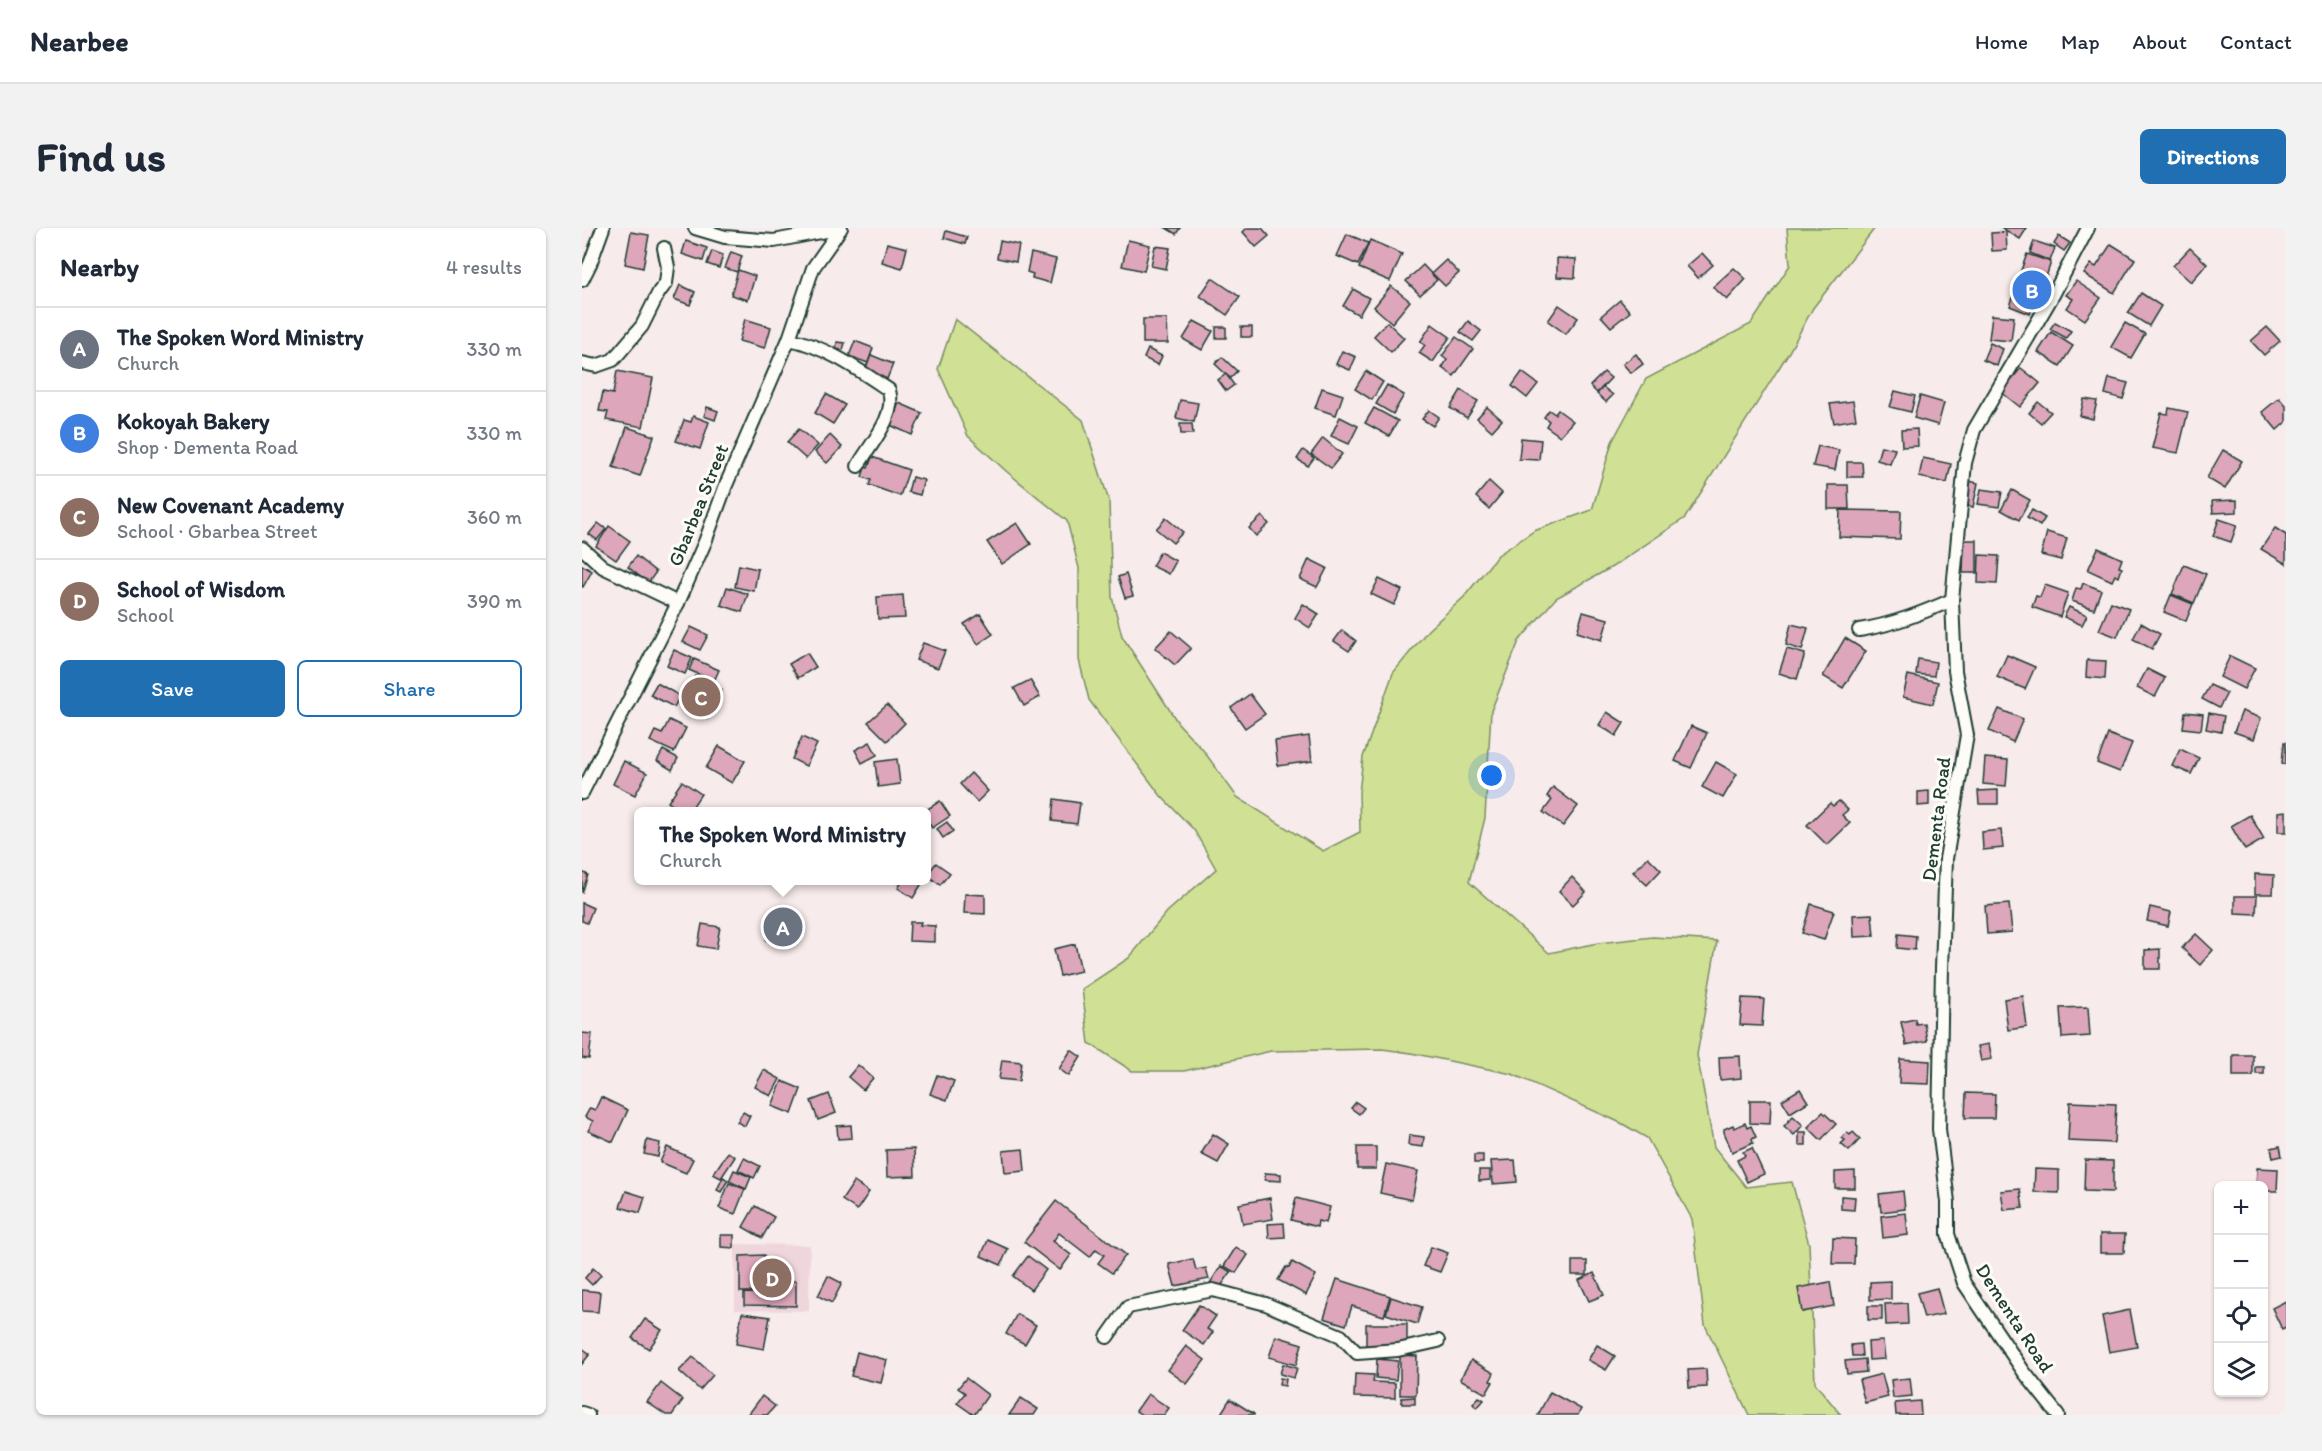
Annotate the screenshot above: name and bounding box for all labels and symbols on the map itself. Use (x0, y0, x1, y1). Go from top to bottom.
pin: B (2012, 268, 2052, 312)
street label: Gbarbea Street (663, 440, 733, 570)
pin: C (682, 674, 720, 720)
street label: Dementa Road (1916, 755, 1956, 883)
your location (1477, 761, 1506, 790)
pin: A (764, 904, 802, 950)
pin: D (752, 1256, 792, 1300)
street label: Dementa Road (1971, 1259, 2059, 1377)

